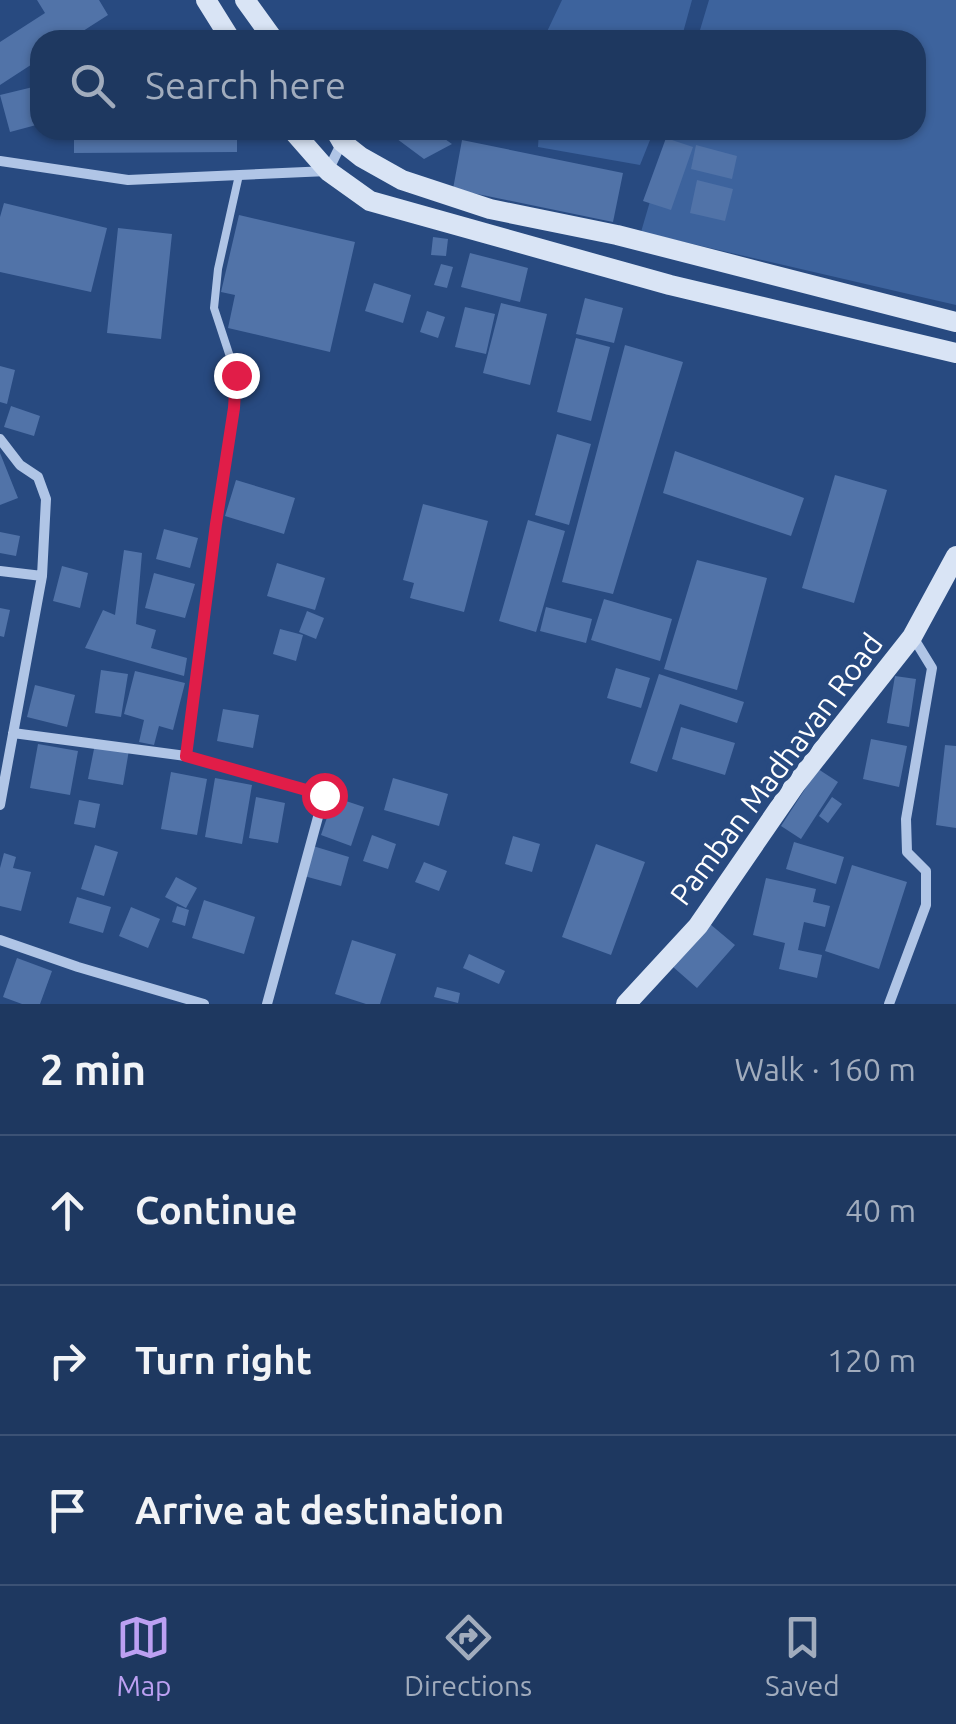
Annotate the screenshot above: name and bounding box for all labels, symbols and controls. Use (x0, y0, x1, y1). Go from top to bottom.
search box (30, 30, 926, 140)
icon: search (65, 58, 120, 113)
text: Search here (145, 64, 346, 106)
route end (214, 353, 260, 399)
street label: Pamban Madhavan Road (663, 627, 889, 911)
route start (302, 773, 348, 819)
text: 2 min (40, 1046, 146, 1093)
text: Walk · 160 m (734, 1051, 916, 1087)
icon: ahead (40, 1183, 95, 1238)
text: Continue (135, 1189, 297, 1231)
text: 40 m (845, 1192, 916, 1228)
icon: right (40, 1333, 95, 1388)
text: Turn right (135, 1339, 312, 1381)
text: 120 m (827, 1342, 916, 1378)
icon: arrive (40, 1483, 95, 1538)
text: Arrive at destination (135, 1489, 504, 1531)
tab: Map (116, 1610, 172, 1701)
tab: Directions (404, 1610, 532, 1701)
tab: Saved (765, 1610, 840, 1701)

